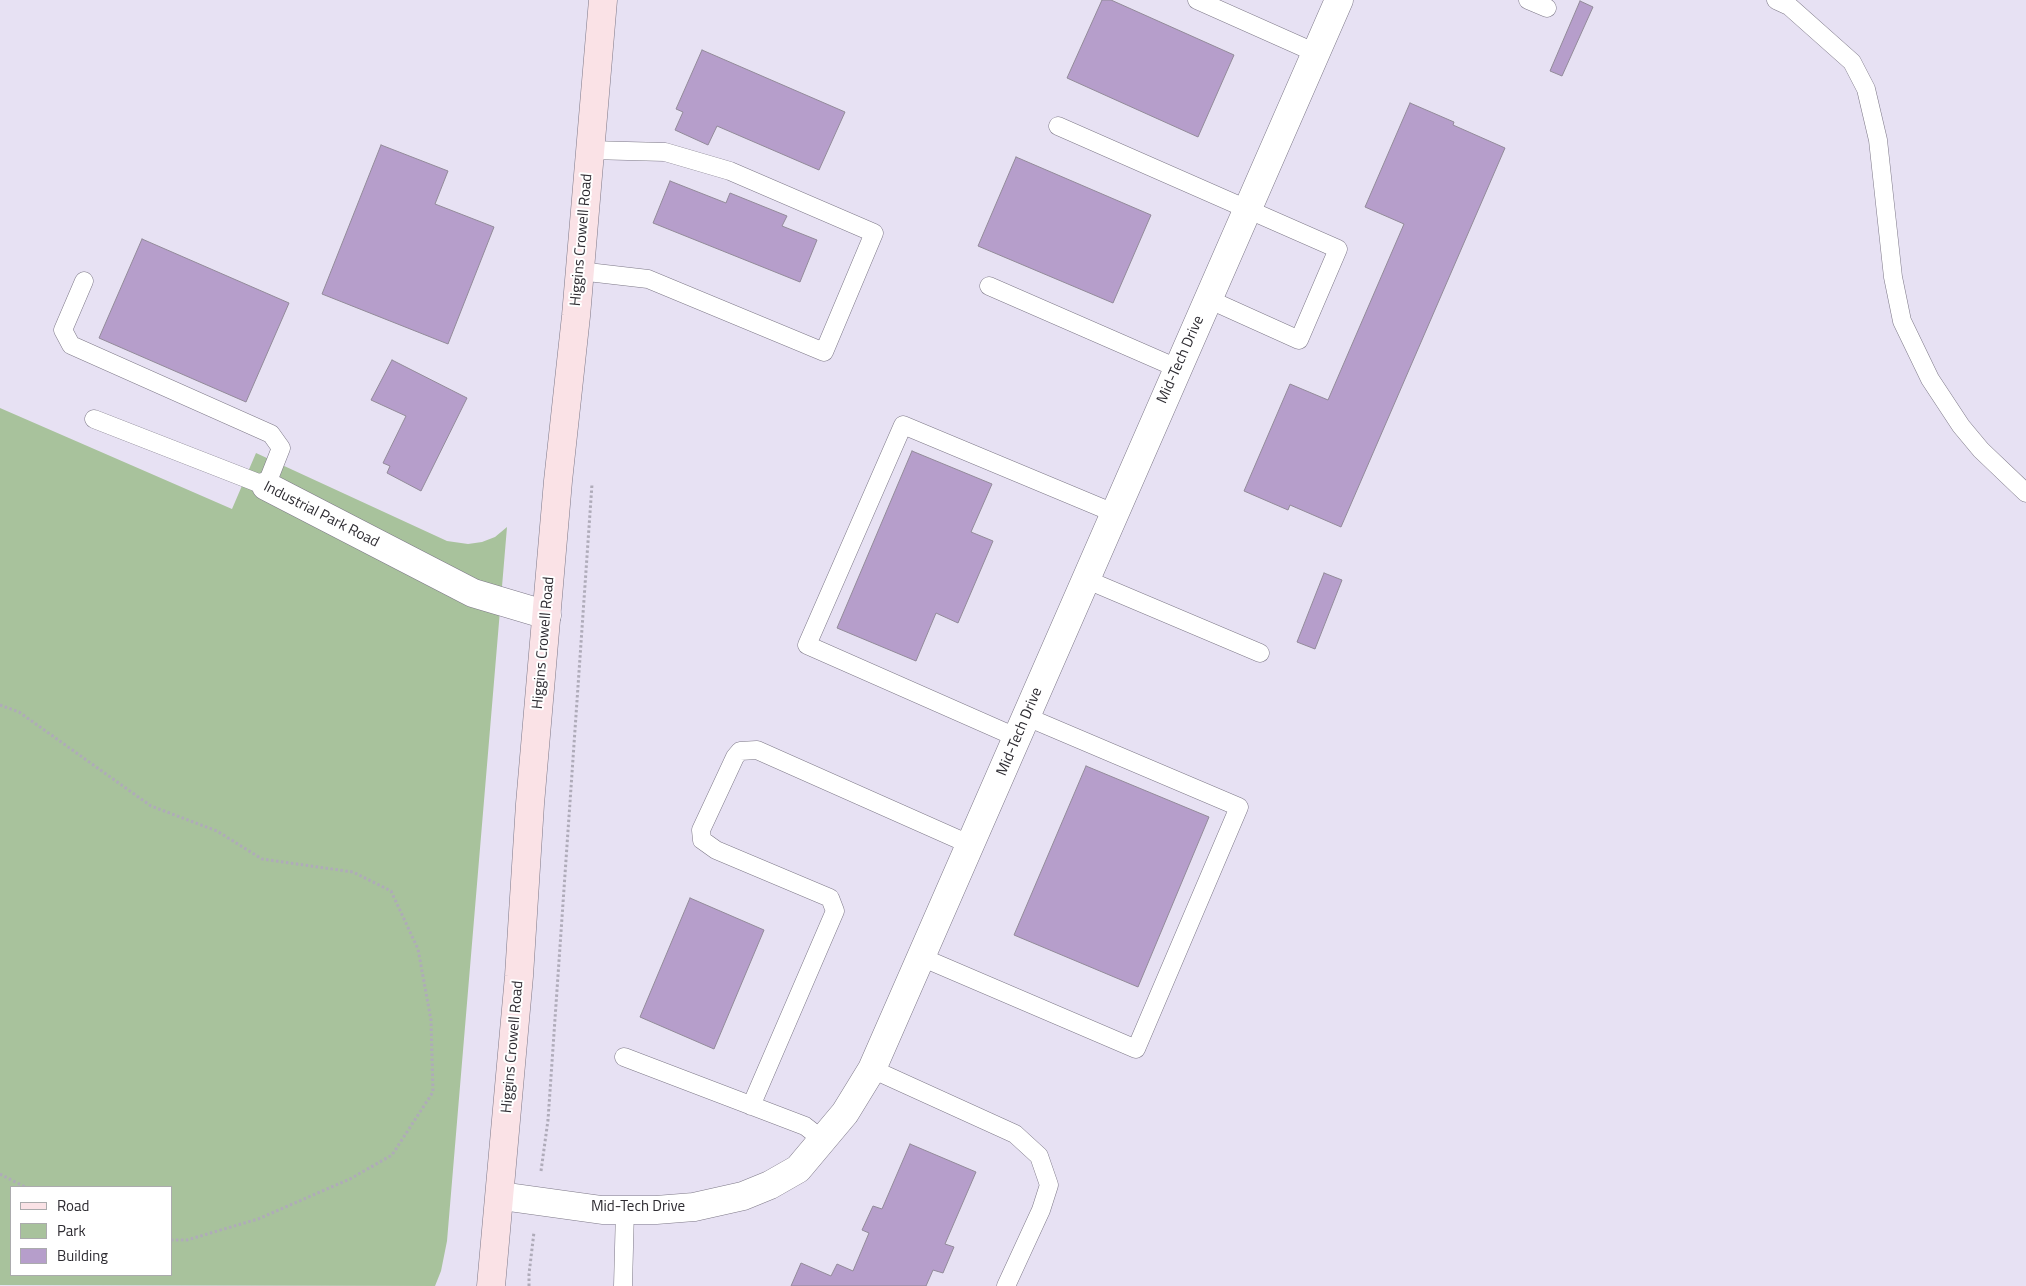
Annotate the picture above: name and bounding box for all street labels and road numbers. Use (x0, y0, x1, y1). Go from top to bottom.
street label: Higgins Crowell Road (567, 173, 597, 307)
street label: Mid-Tech Drive (1154, 313, 1208, 407)
street label: Industrial Park Road (260, 478, 382, 552)
street label: Higgins Crowell Road (529, 576, 559, 710)
street label: Mid-Tech Drive (993, 685, 1047, 779)
street label: Higgins Crowell Road (498, 980, 528, 1114)
street label: Mid-Tech Drive (591, 1198, 685, 1216)

